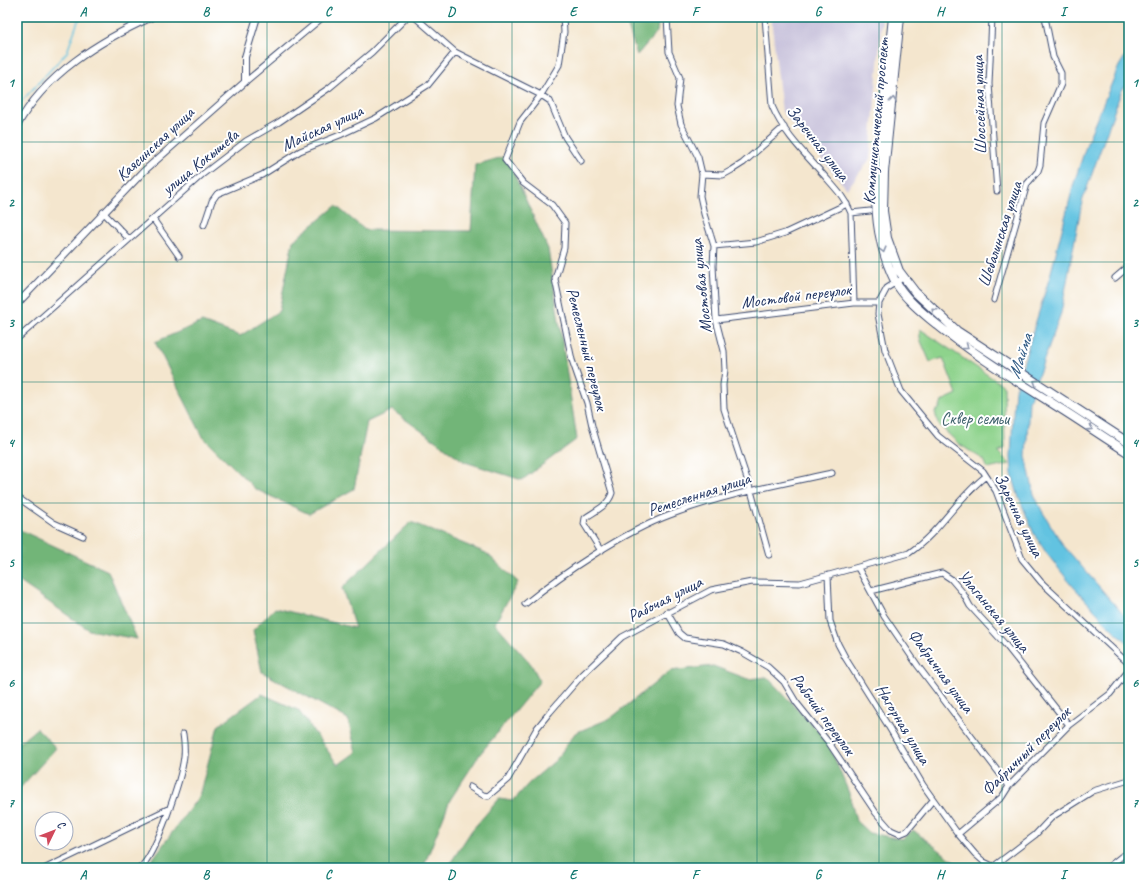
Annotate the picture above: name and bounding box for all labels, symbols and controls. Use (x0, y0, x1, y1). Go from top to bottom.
text: A (80, 4, 88, 20)
text: B (203, 4, 211, 20)
text: C (325, 4, 333, 20)
text: D (447, 4, 456, 20)
text: E (570, 4, 579, 20)
text: F (692, 4, 701, 20)
text: G (815, 4, 823, 20)
text: H (936, 4, 946, 20)
text: I (1060, 4, 1069, 20)
street label: Коммунистический проспект (858, 36, 894, 205)
street label: Шоссейная улица (967, 54, 991, 155)
text: 1 (8, 75, 16, 91)
text: 1 (1132, 75, 1140, 91)
one-way arrow (888, 97, 897, 103)
street label: Майская улица (278, 100, 367, 156)
street label: Заречная улица (782, 101, 855, 187)
street label: Каясинская улица (111, 102, 199, 186)
street label: улица Кокышева (157, 124, 244, 200)
street label: Шебалинская улица (973, 178, 1027, 289)
text: 2 (8, 195, 15, 211)
text: 2 (1132, 195, 1139, 211)
street label: Мостовая улица (685, 236, 716, 334)
one-way arrow (878, 247, 887, 254)
street label: Мостовой переулок (740, 279, 854, 313)
street label: Ремесленный переулок (562, 286, 613, 414)
one-way arrow (931, 308, 939, 316)
text: 3 (8, 315, 15, 331)
text: 3 (1132, 315, 1139, 331)
water label: Майма (1002, 329, 1038, 381)
one-way arrow (962, 342, 969, 349)
one-way arrow (1033, 380, 1040, 387)
park label: Сквер семьи (941, 408, 1011, 429)
one-way arrow (1086, 423, 1093, 431)
text: 4 (8, 435, 16, 451)
text: 4 (1132, 435, 1140, 451)
street label: Ремесленная улица (645, 467, 754, 520)
street label: Заречная улица (990, 470, 1049, 562)
text: 5 (8, 555, 15, 571)
text: 5 (1132, 555, 1139, 571)
street label: Улаганская улица (953, 565, 1036, 658)
street label: Рабочая улица (624, 571, 707, 627)
street label: Фабричная улица (904, 625, 979, 718)
street label: Рабочий переулок (786, 669, 861, 761)
text: 6 (8, 675, 15, 691)
text: 6 (1132, 675, 1139, 691)
street label: Нагорная улица (871, 680, 936, 769)
street label: Фабричный переулок (977, 701, 1076, 800)
text: 7 (8, 795, 15, 811)
text: 7 (1132, 795, 1139, 811)
north arrow (34, 811, 74, 851)
text: С (54, 817, 69, 832)
text: A (80, 867, 88, 883)
text: B (203, 867, 211, 883)
text: C (325, 867, 333, 883)
text: D (447, 867, 456, 883)
text: E (570, 867, 579, 883)
text: F (692, 867, 701, 883)
text: G (815, 867, 823, 883)
text: H (936, 867, 946, 883)
text: I (1060, 867, 1069, 883)

